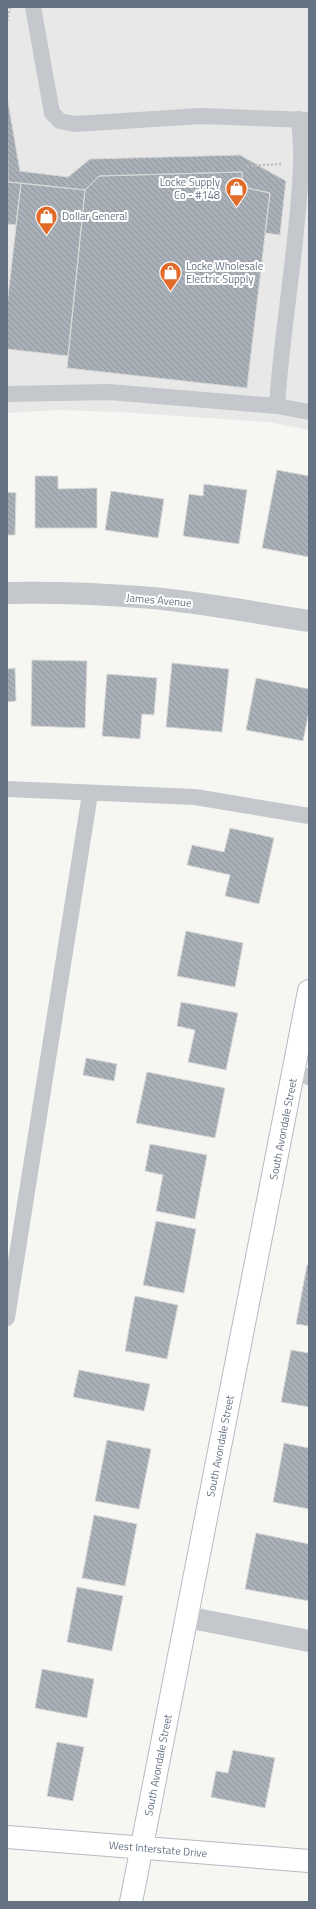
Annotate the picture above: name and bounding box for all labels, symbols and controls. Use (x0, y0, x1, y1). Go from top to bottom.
place label: Locke Supply Co - #148 (160, 174, 221, 203)
shop icon: Locke Supply Co - #148 (223, 175, 249, 208)
shop icon: Dollar General (34, 203, 60, 236)
place label: Dollar General (62, 208, 127, 224)
place label: Locke Wholesale Electric Supply (186, 258, 264, 287)
shop icon: Locke Wholesale Electric Supply (157, 259, 183, 292)
street label: James Avenue (126, 589, 193, 611)
street label: South Avondale Street (265, 1077, 301, 1181)
street label: South Avondale Street (202, 1394, 238, 1498)
street label: South Avondale Street (140, 1713, 176, 1817)
street label: West Interstate Drive (108, 1837, 208, 1861)

